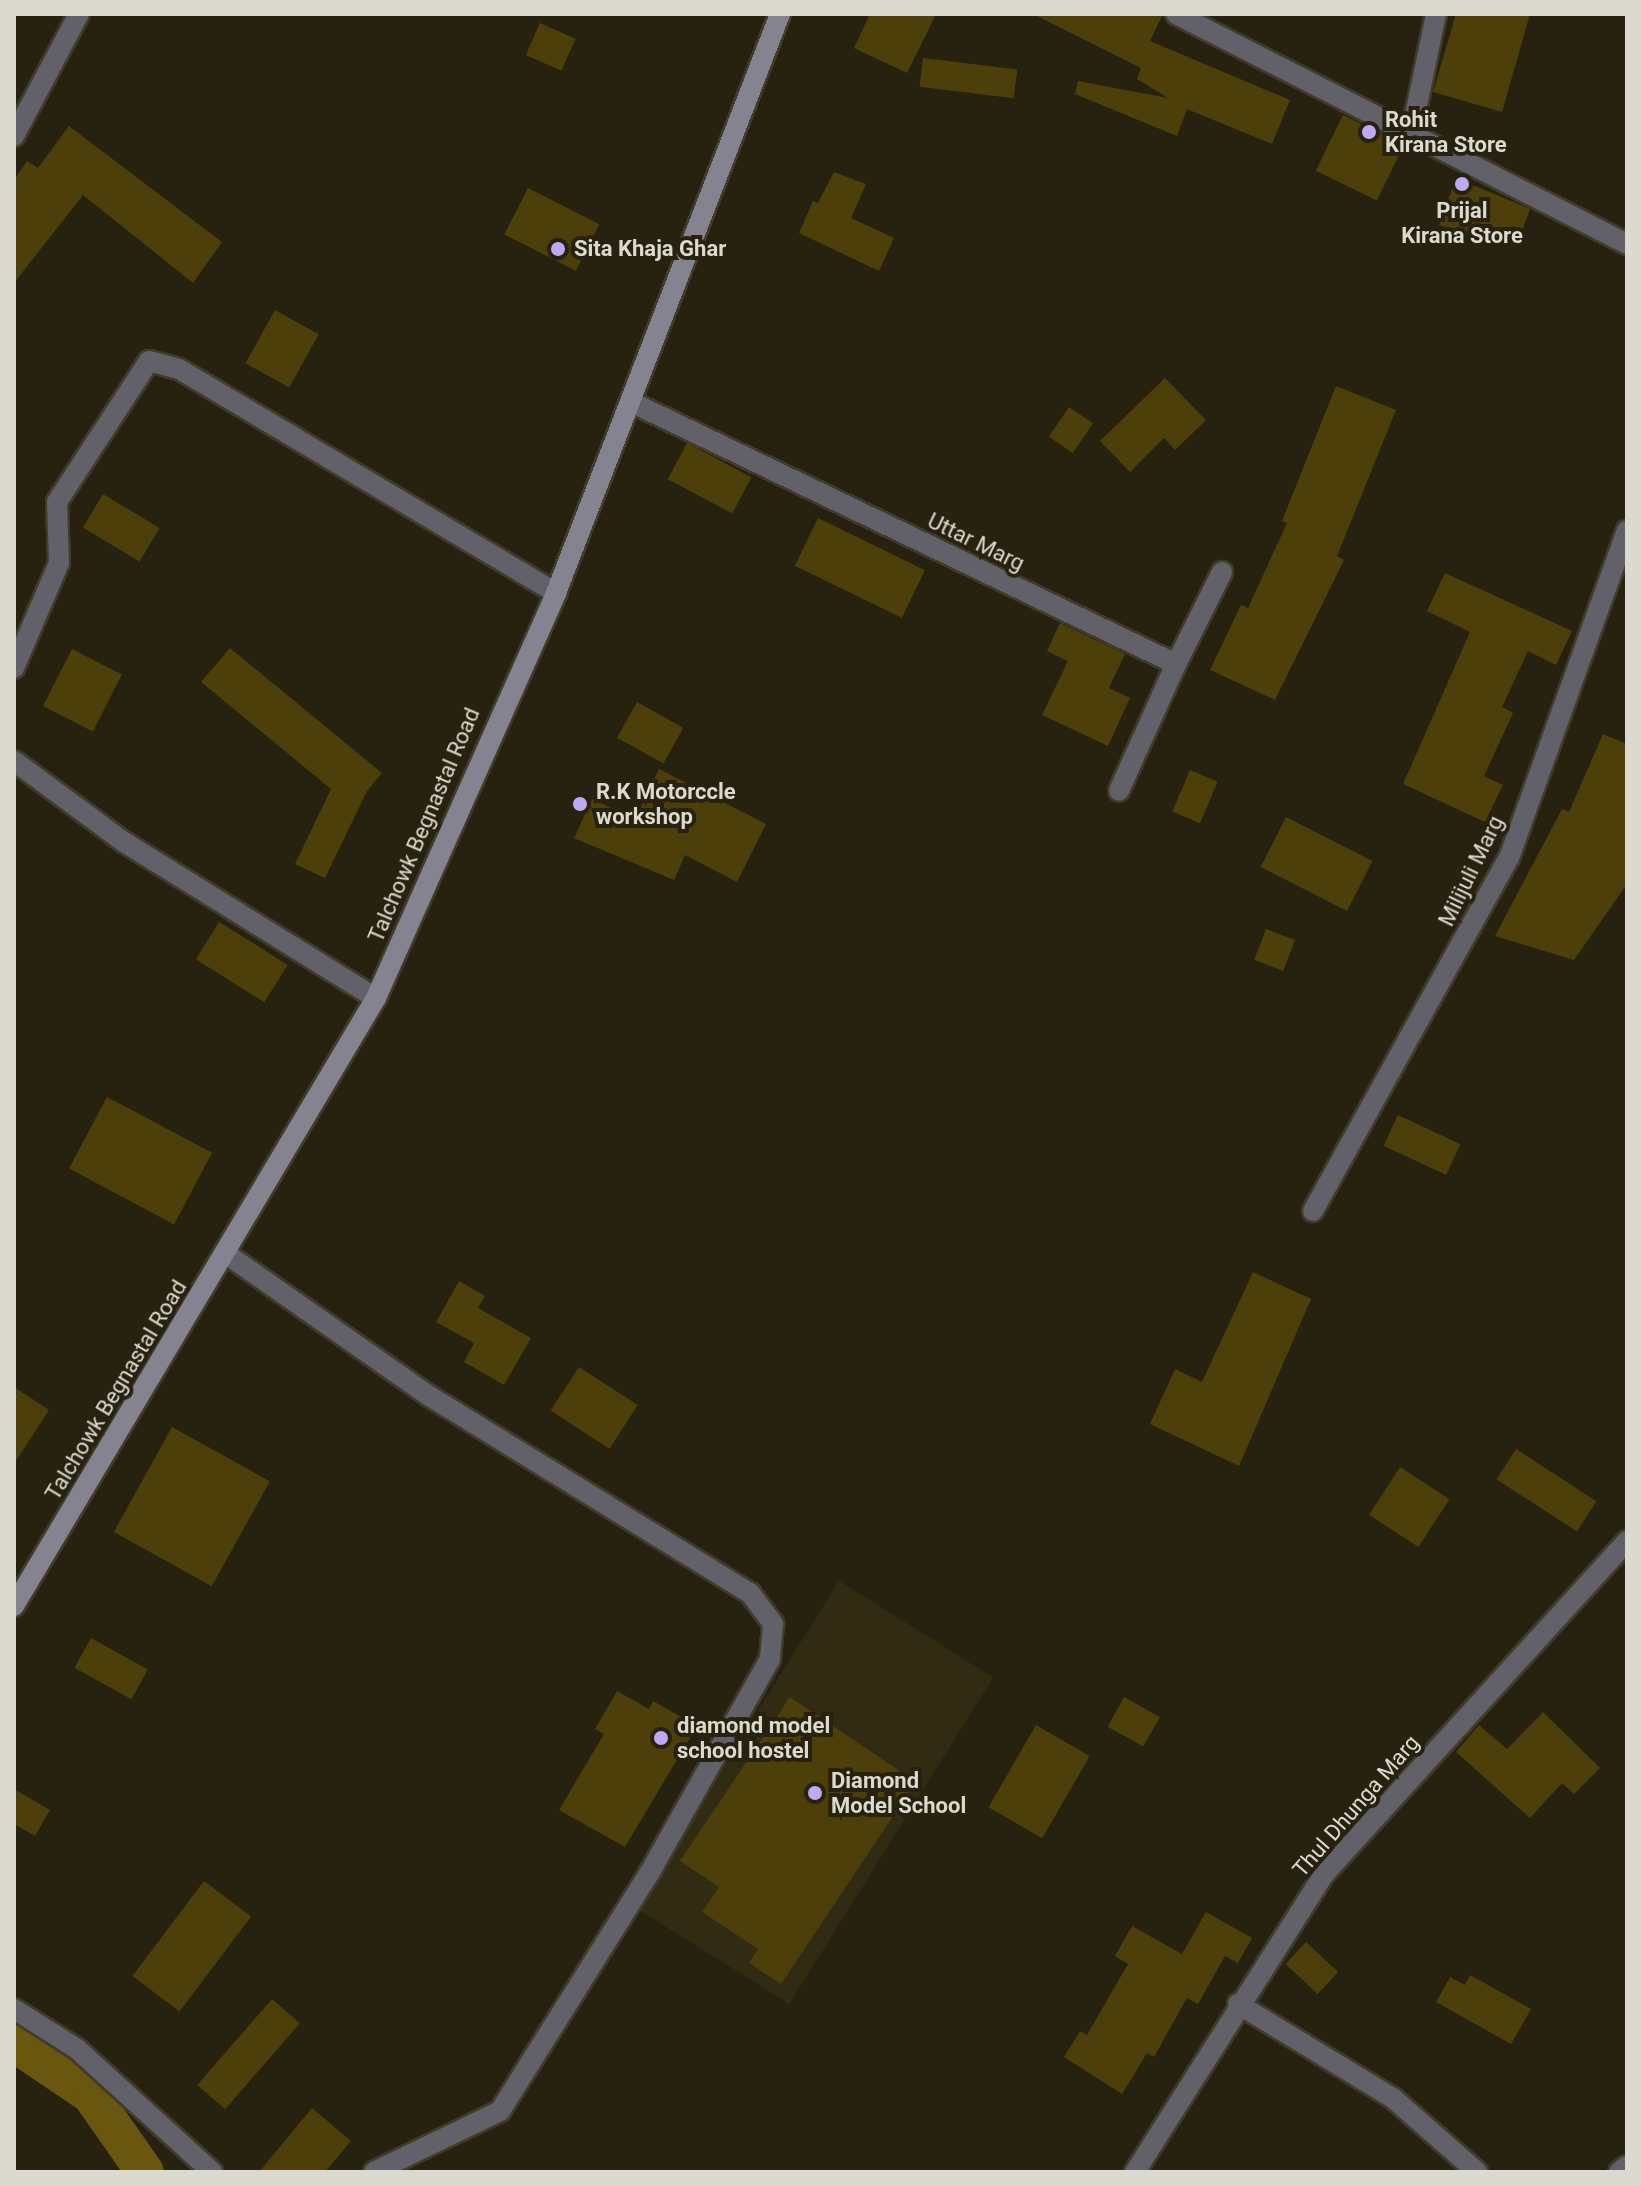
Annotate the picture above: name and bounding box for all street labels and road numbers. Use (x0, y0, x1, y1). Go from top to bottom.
street label: Uttar Marg (923, 507, 1029, 577)
street label: Talchowk Begnastal Road (363, 704, 485, 946)
street label: Milijuli Marg (1433, 811, 1509, 931)
street label: Talchowk Begnastal Road (40, 1275, 192, 1505)
street label: Thul Dhunga Marg (1287, 1730, 1425, 1882)

